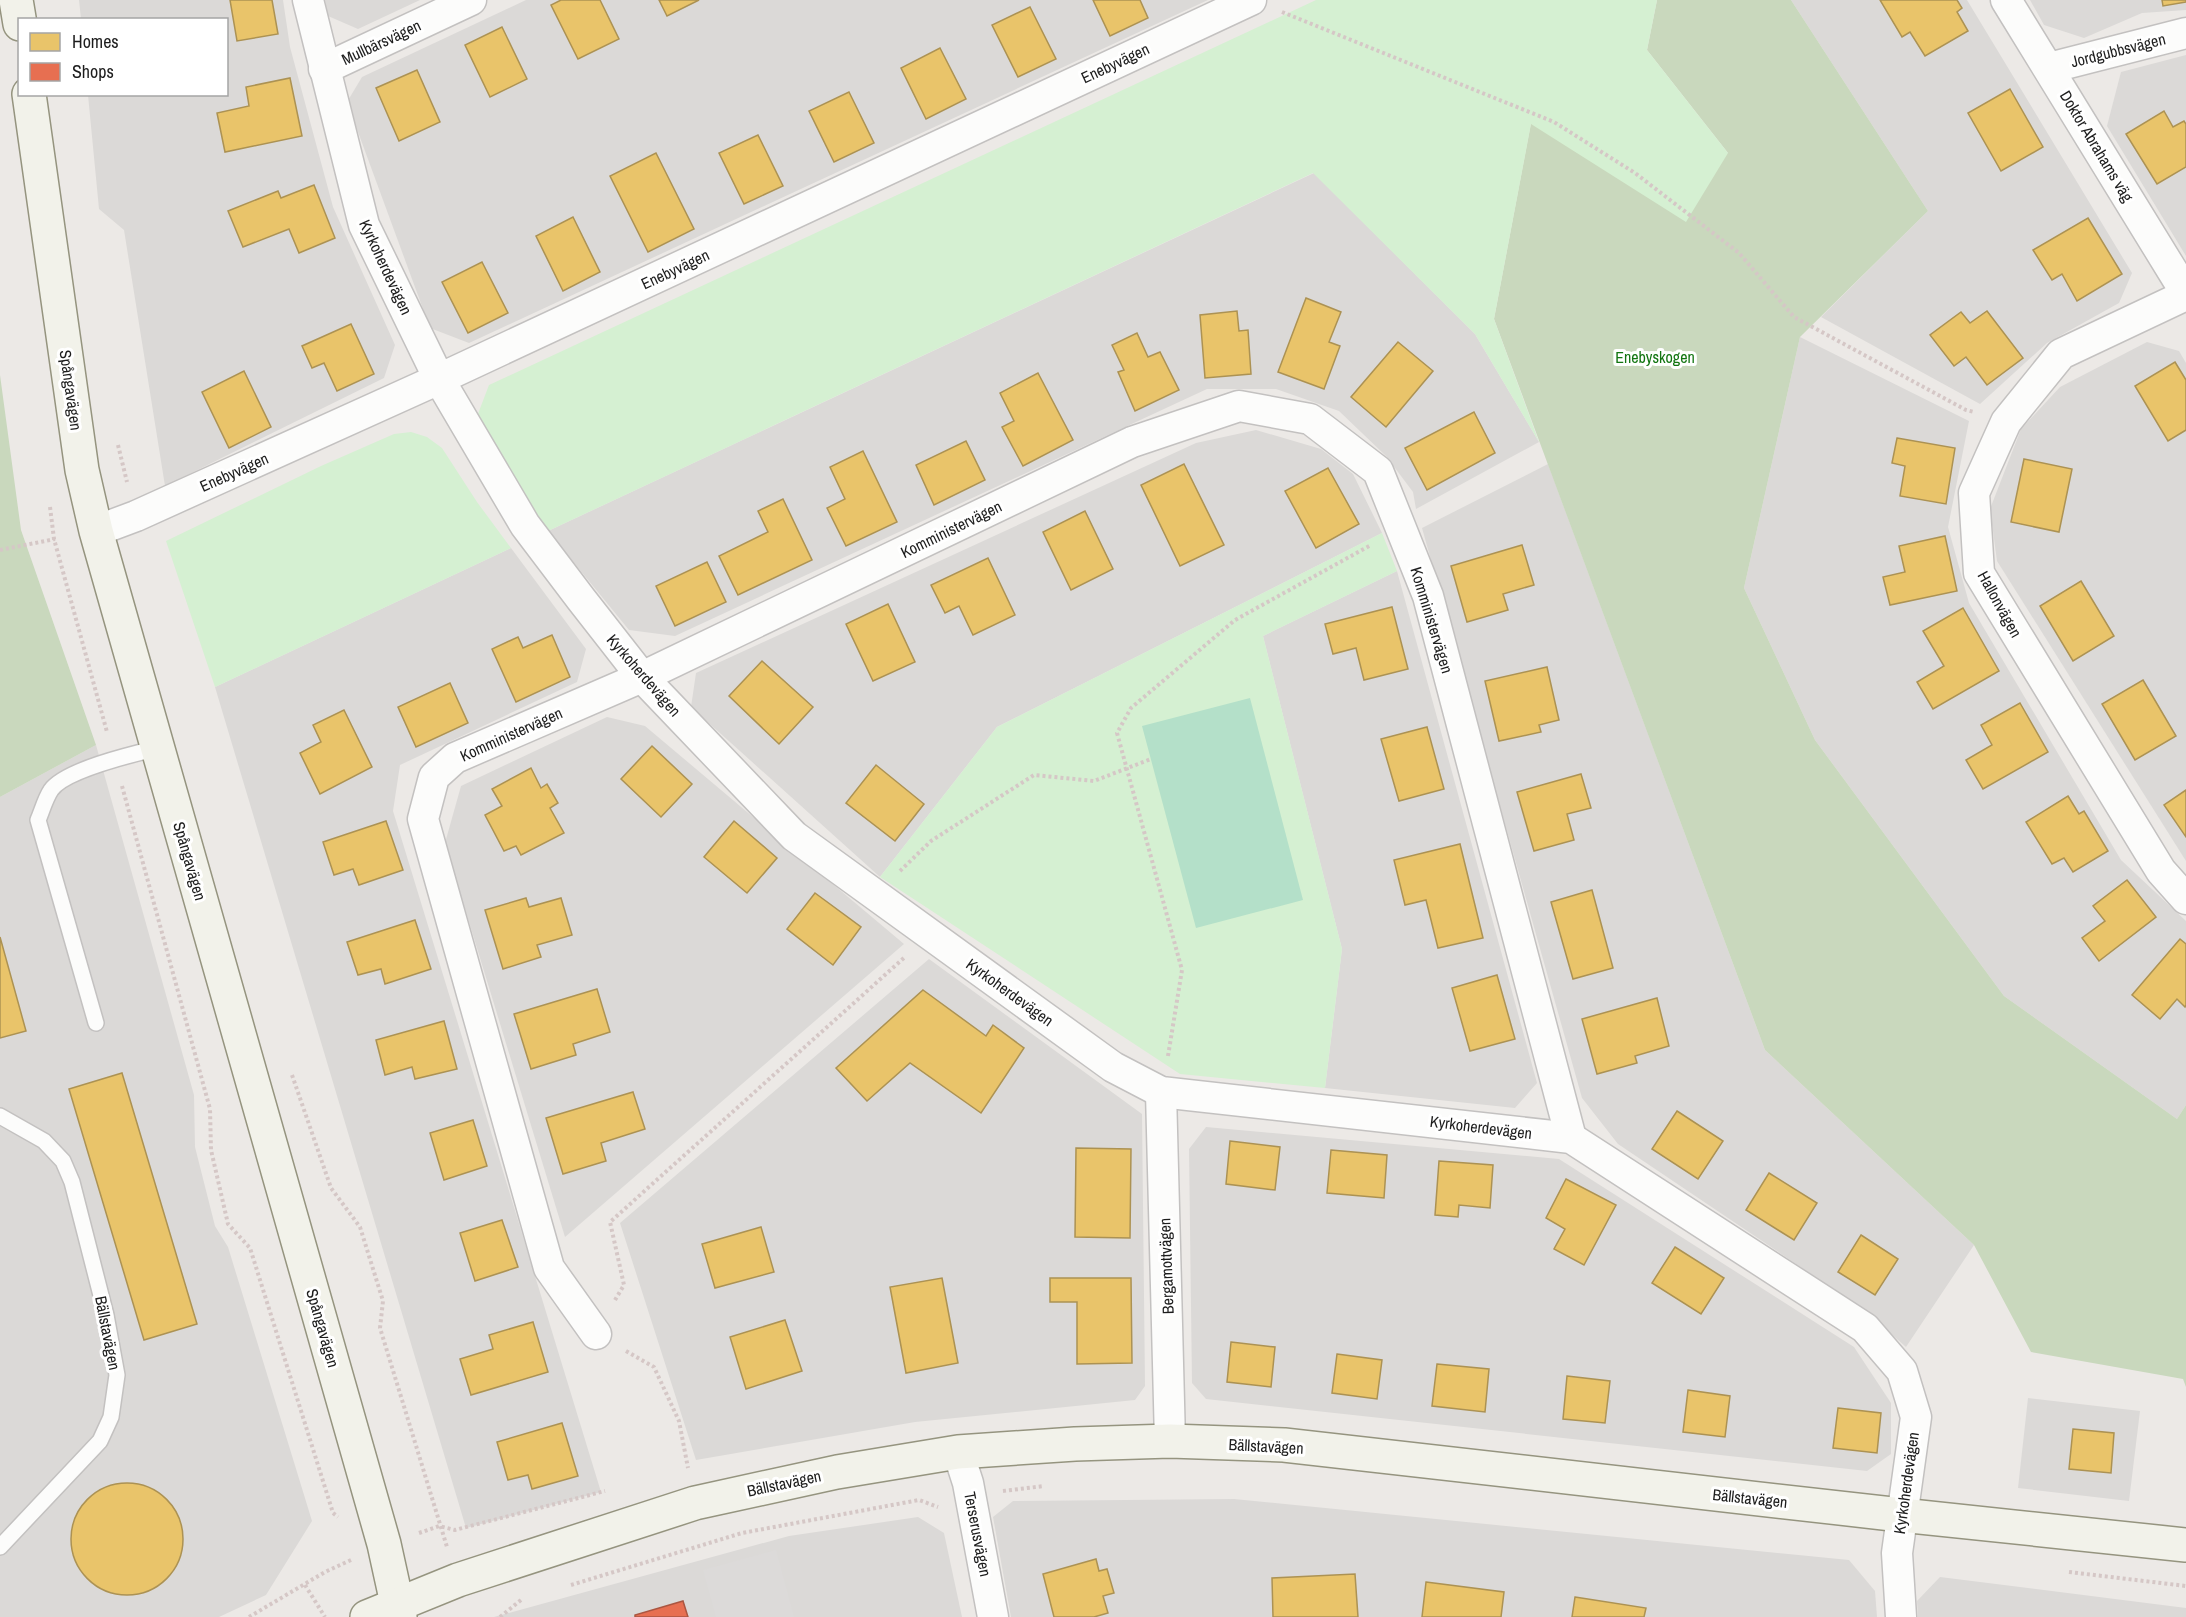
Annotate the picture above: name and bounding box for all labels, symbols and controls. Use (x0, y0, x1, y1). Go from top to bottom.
street label: Mullbärsvägen (338, 14, 424, 70)
legend (18, 18, 228, 96)
street label: Jordgubbsvägen (2068, 28, 2168, 72)
text: Homes (72, 29, 119, 54)
street label: Enebyvägen (1077, 38, 1153, 88)
text: Shops (72, 59, 114, 84)
street label: Doktor Abrahams väg (2055, 86, 2139, 206)
street label: Kyrkoherdevägen (354, 216, 418, 318)
street label: Enebyvägen (637, 244, 713, 294)
park label: Enebyskogen (1615, 346, 1695, 368)
street label: Spångavägen (54, 348, 88, 432)
street label: Enebyvägen (196, 447, 272, 497)
street label: Komministervägen (897, 495, 1005, 563)
street label: Komministervägen (1405, 564, 1459, 676)
street label: Hallonvägen (1973, 567, 2027, 641)
street label: Kyrkoherdevägen (602, 629, 686, 721)
street label: Komministervägen (456, 702, 566, 766)
street label: Spångavägen (168, 819, 212, 903)
street label: Kyrkoherdevägen (962, 953, 1058, 1031)
street label: Kyrkoherdevägen (1429, 1110, 1533, 1144)
street label: Bergamottvägen (1153, 1218, 1179, 1314)
street label: Spångavägen (301, 1286, 345, 1370)
street label: Bällstavägen (90, 1294, 126, 1372)
street label: Kyrkoherdevägen (1888, 1431, 1924, 1535)
street label: Bällstavägen (1228, 1433, 1304, 1459)
street label: Bällstavägen (745, 1464, 823, 1502)
street label: Bällstavägen (1711, 1483, 1789, 1513)
street label: Terserusvägen (959, 1490, 997, 1578)

